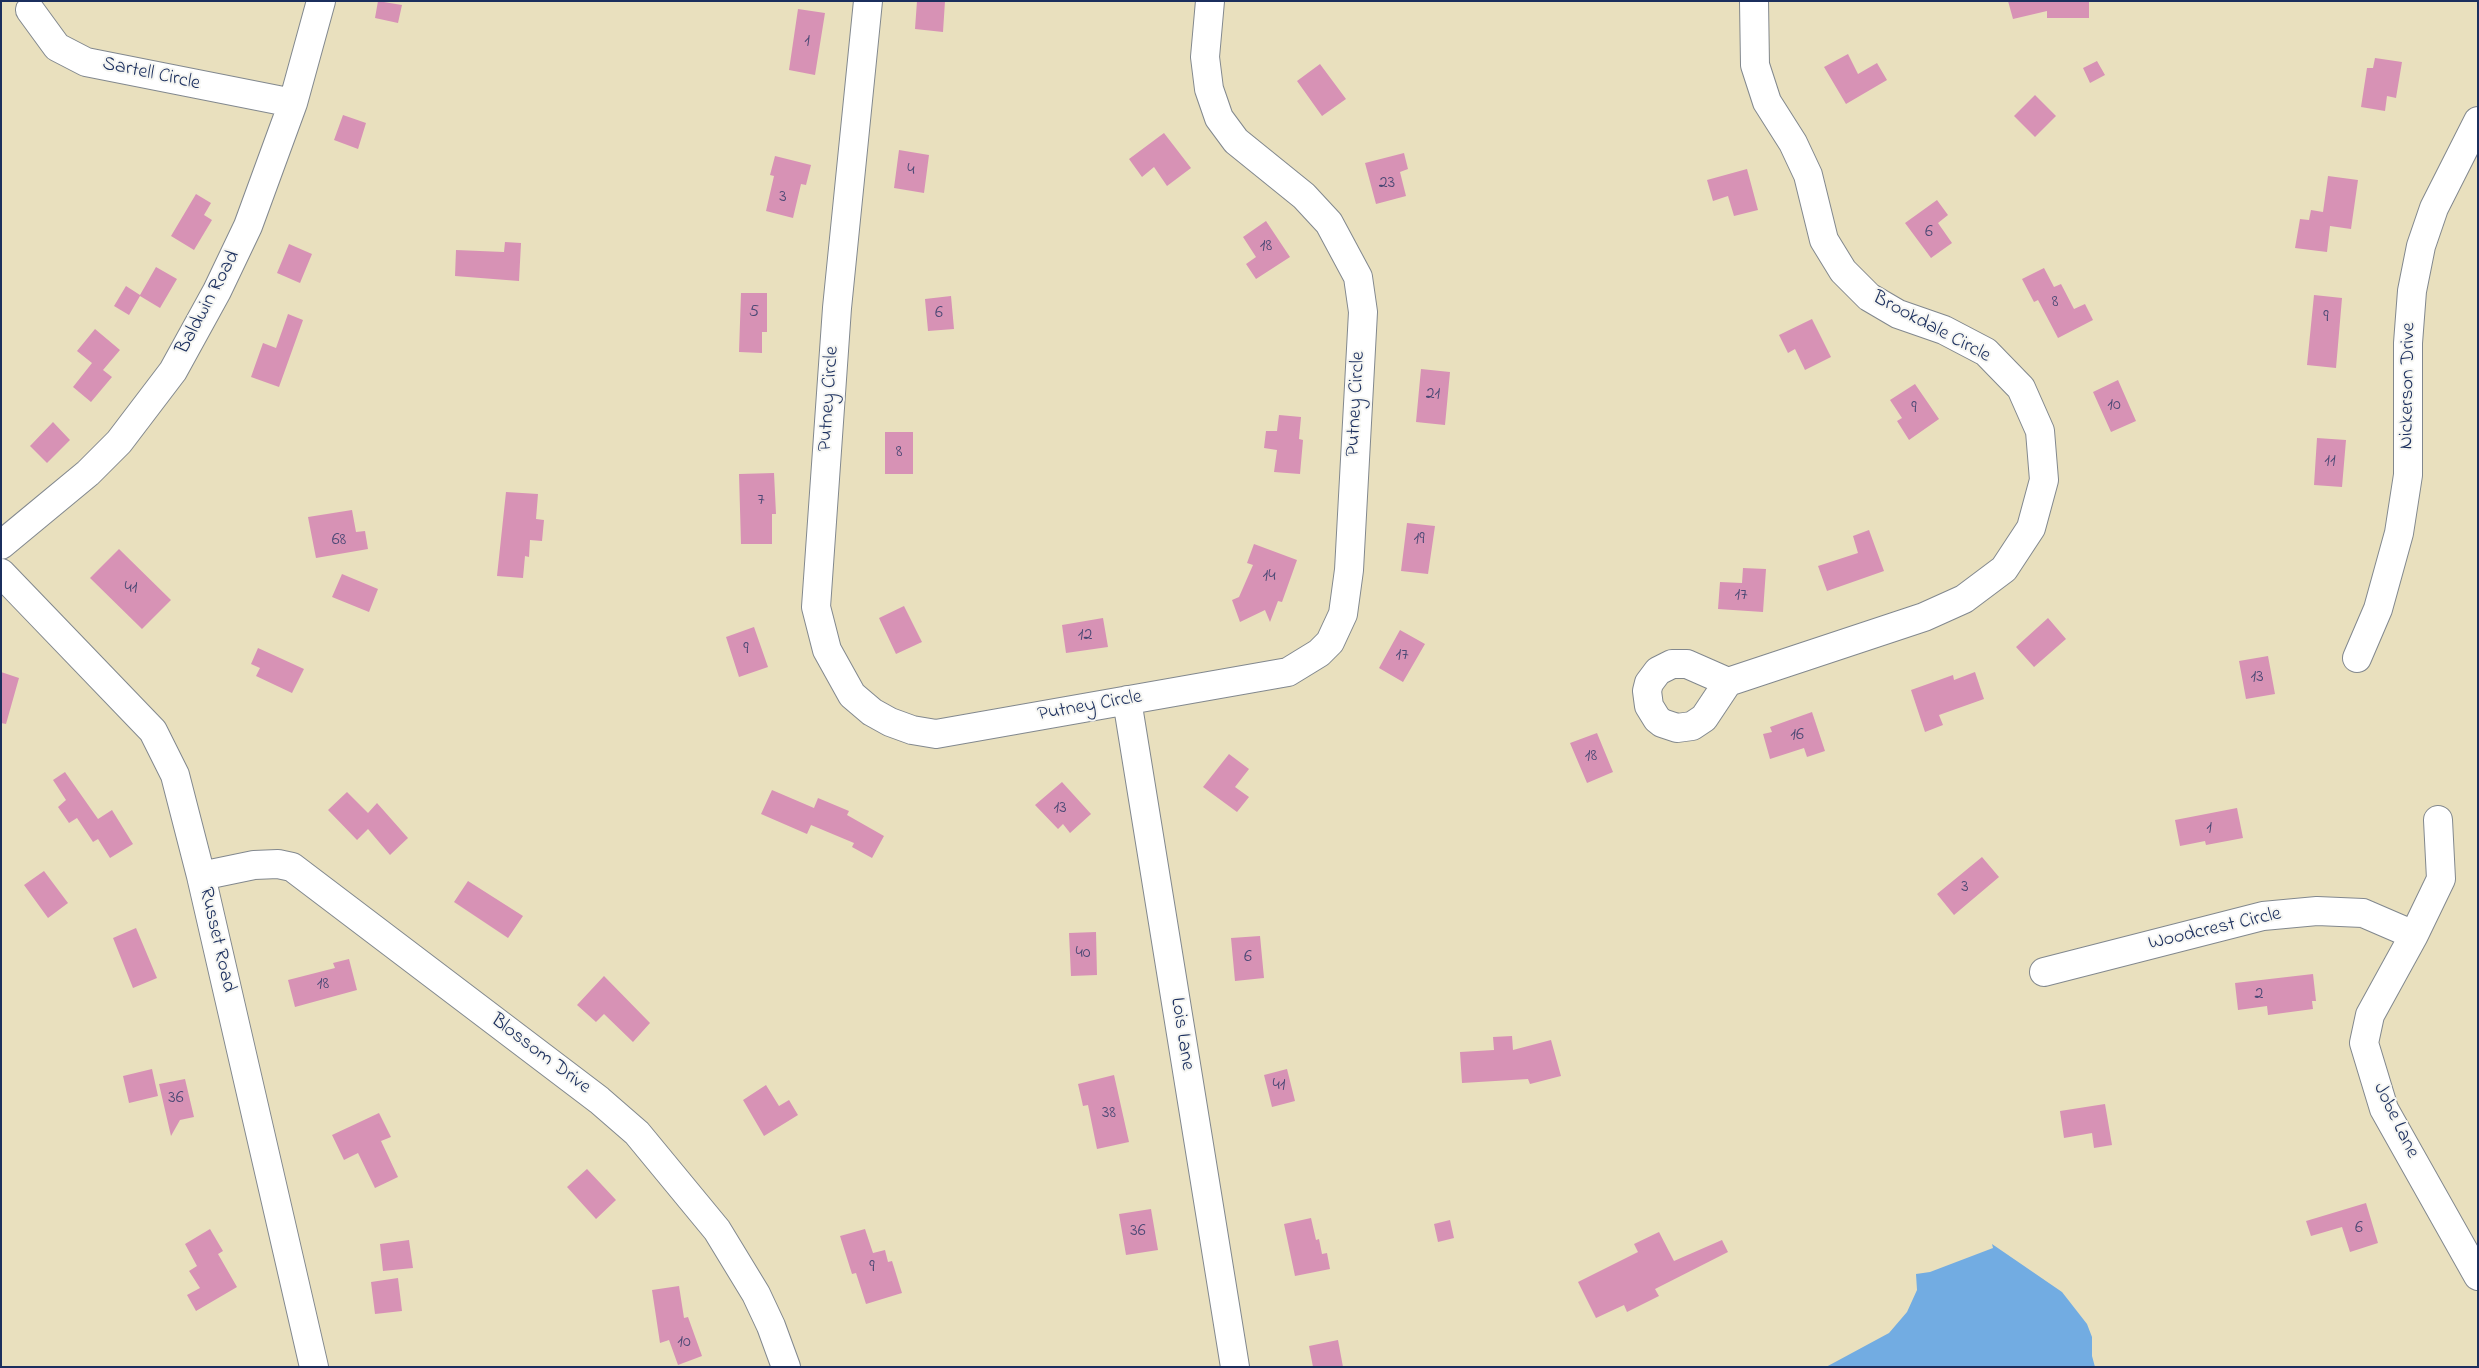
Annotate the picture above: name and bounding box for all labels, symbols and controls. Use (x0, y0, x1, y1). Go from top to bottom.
house number: 1 (804, 31, 810, 53)
street label: Sartell Circle (100, 53, 202, 97)
house number: 4 (907, 160, 915, 182)
house number: 23 (1379, 173, 1395, 195)
house number: 3 (779, 187, 787, 209)
house number: 6 (1925, 222, 1933, 244)
house number: 18 (1260, 236, 1272, 258)
street label: Baldwin Road (172, 247, 246, 359)
street label: Brookdale Circle (1868, 287, 1994, 369)
house number: 8 (2052, 292, 2058, 314)
house number: 5 (749, 302, 759, 324)
house number: 6 (935, 303, 943, 325)
house number: 9 (2323, 307, 2329, 329)
street label: Nickerson Drive (2396, 322, 2422, 450)
street label: Putney Circle (814, 346, 846, 452)
street label: Putney Circle (1342, 351, 1372, 457)
house number: 21 (1426, 384, 1440, 406)
house number: 10 (2107, 395, 2121, 417)
house number: 9 (1911, 398, 1917, 420)
house number: 8 (896, 442, 902, 464)
house number: 11 (2324, 451, 2336, 473)
house number: 7 (757, 490, 765, 512)
house number: 19 (1413, 529, 1425, 551)
house number: 68 (332, 530, 346, 552)
house number: 14 (1262, 566, 1276, 588)
house number: 41 (124, 578, 138, 600)
house number: 17 (1734, 585, 1748, 607)
house number: 12 (1078, 625, 1092, 647)
house number: 9 (743, 639, 749, 661)
house number: 17 (1395, 645, 1409, 667)
house number: 13 (2250, 667, 2264, 689)
street label: Putney Circle (1036, 686, 1144, 728)
house number: 16 (1790, 725, 1804, 747)
house number: 18 (1585, 746, 1597, 768)
house number: 13 (1053, 798, 1067, 820)
house number: 1 (2206, 818, 2212, 840)
house number: 3 (1961, 877, 1969, 899)
street label: Russet Road (192, 885, 240, 995)
street label: Woodcrest Circle (2146, 903, 2284, 957)
house number: 40 (1075, 943, 1091, 965)
house number: 6 (1244, 947, 1252, 969)
house number: 18 (317, 974, 329, 996)
house number: 2 (2255, 984, 2263, 1006)
street label: Lois Lane (1163, 996, 1199, 1072)
street label: Blossom Drive (485, 1010, 595, 1100)
house number: 41 (1272, 1075, 1286, 1097)
street label: Jobe Lane (2366, 1079, 2424, 1163)
house number: 36 (168, 1088, 184, 1110)
house number: 38 (1102, 1103, 1116, 1125)
house number: 6 (2355, 1218, 2363, 1240)
house number: 36 (1130, 1221, 1146, 1243)
house number: 9 (869, 1257, 875, 1279)
house number: 10 (677, 1332, 691, 1354)

